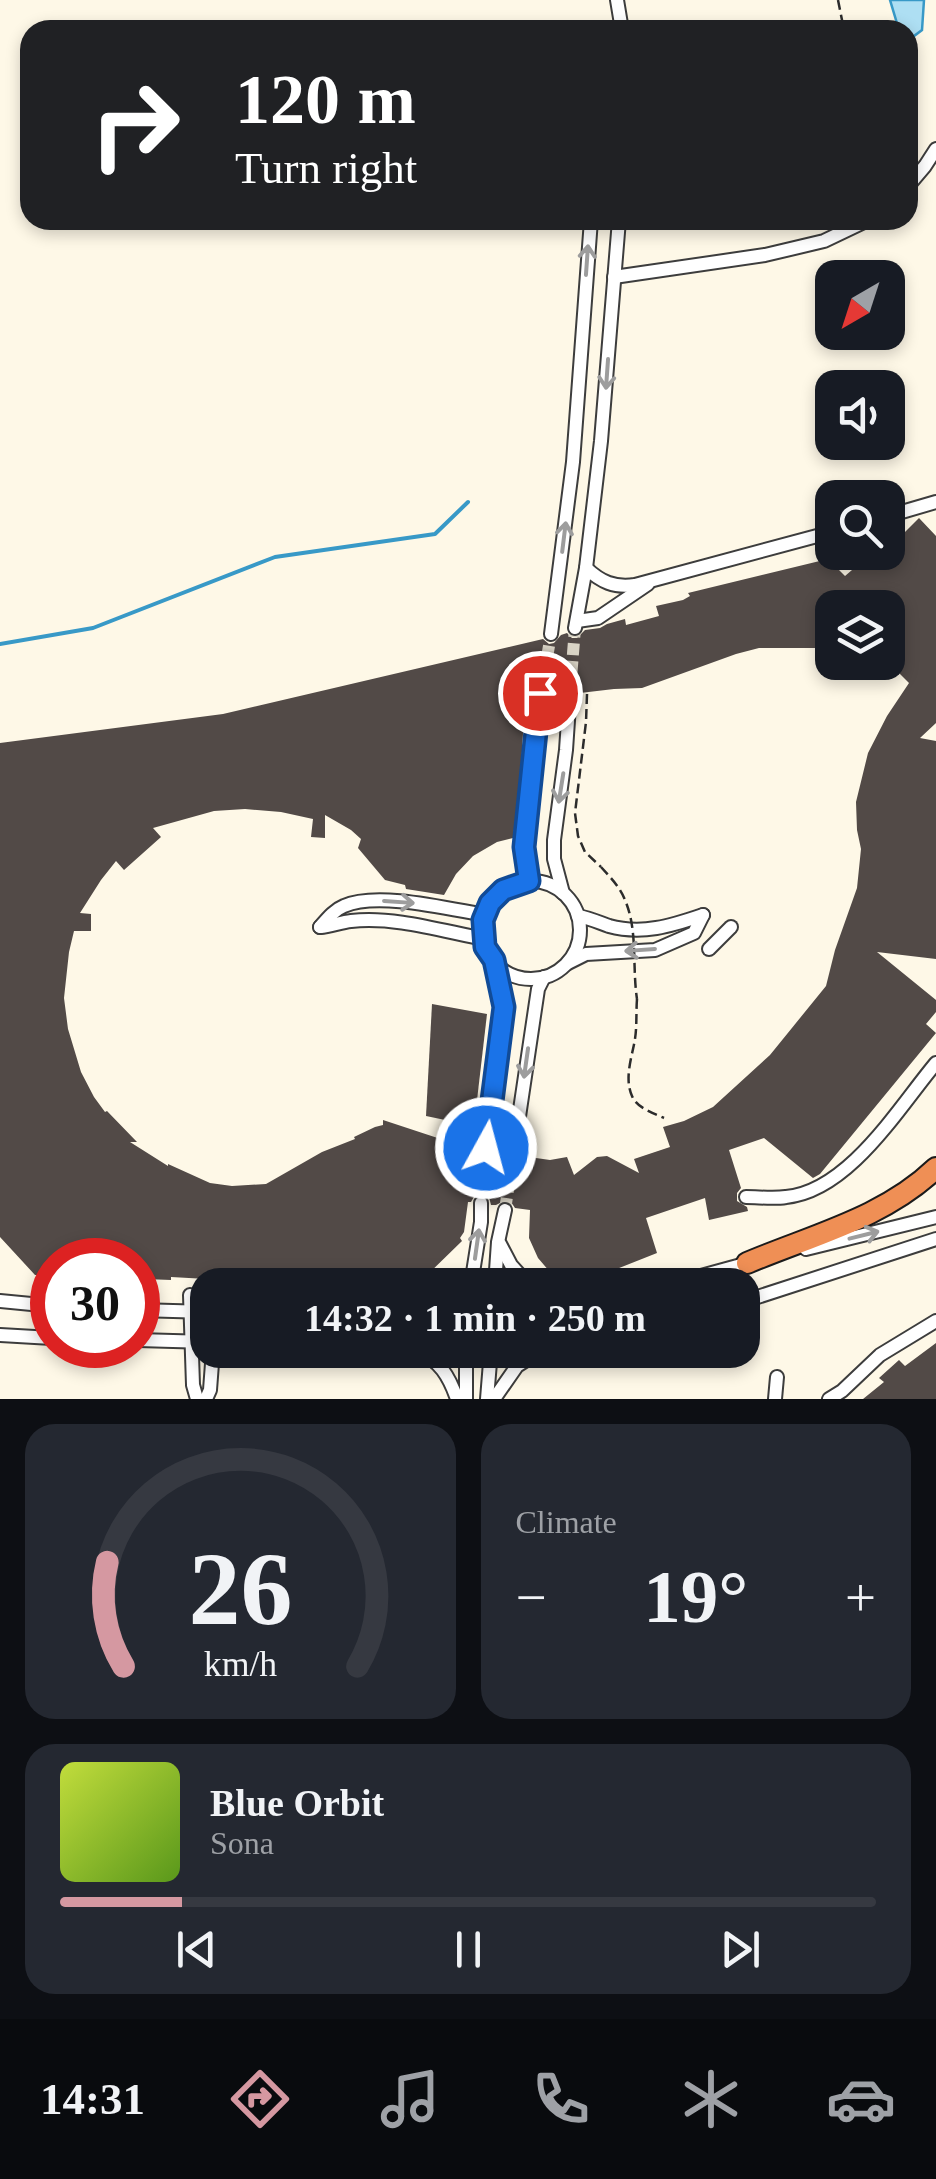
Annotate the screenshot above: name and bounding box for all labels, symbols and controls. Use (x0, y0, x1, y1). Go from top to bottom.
icon: right (70, 60, 200, 190)
text: 120 m (235, 61, 416, 138)
text: Turn right (235, 143, 417, 193)
one-way arrow (578, 245, 597, 277)
north arrow (815, 260, 905, 350)
map controls (815, 260, 905, 680)
one-way arrow (597, 358, 616, 390)
button: sound (815, 370, 905, 460)
button: search (815, 480, 905, 570)
one-way arrow (556, 522, 574, 554)
button: layers (815, 590, 905, 680)
pin (498, 651, 583, 736)
icon: arrive (513, 666, 568, 721)
one-way arrow (551, 771, 569, 804)
one-way arrow (382, 893, 414, 912)
one-way arrow (625, 941, 657, 960)
one-way arrow (517, 1046, 535, 1079)
position arrow (434, 1096, 538, 1200)
one-way arrow (848, 1224, 879, 1243)
one-way arrow (469, 1229, 487, 1261)
speed limit sign: 30 (30, 1238, 160, 1368)
text: 14:32 · 1 min · 250 m (304, 1297, 646, 1339)
text: Climate (516, 1504, 617, 1540)
text: 26 (188, 1531, 292, 1646)
text: 19° (643, 1555, 748, 1638)
text: − (516, 1567, 547, 1628)
text: + (845, 1567, 876, 1628)
text: km/h (204, 1644, 277, 1684)
text: Blue Orbit (210, 1782, 384, 1824)
text: Sona (210, 1825, 274, 1861)
icon: previous (169, 1922, 224, 1977)
icon: pause (441, 1922, 496, 1977)
icon: next (713, 1922, 768, 1977)
icon: directions (225, 2064, 295, 2134)
icon: music (375, 2064, 445, 2134)
icon: phone (526, 2064, 596, 2134)
icon: climate (676, 2064, 746, 2134)
icon: car (826, 2064, 896, 2134)
text: 14:31 (40, 2074, 145, 2124)

